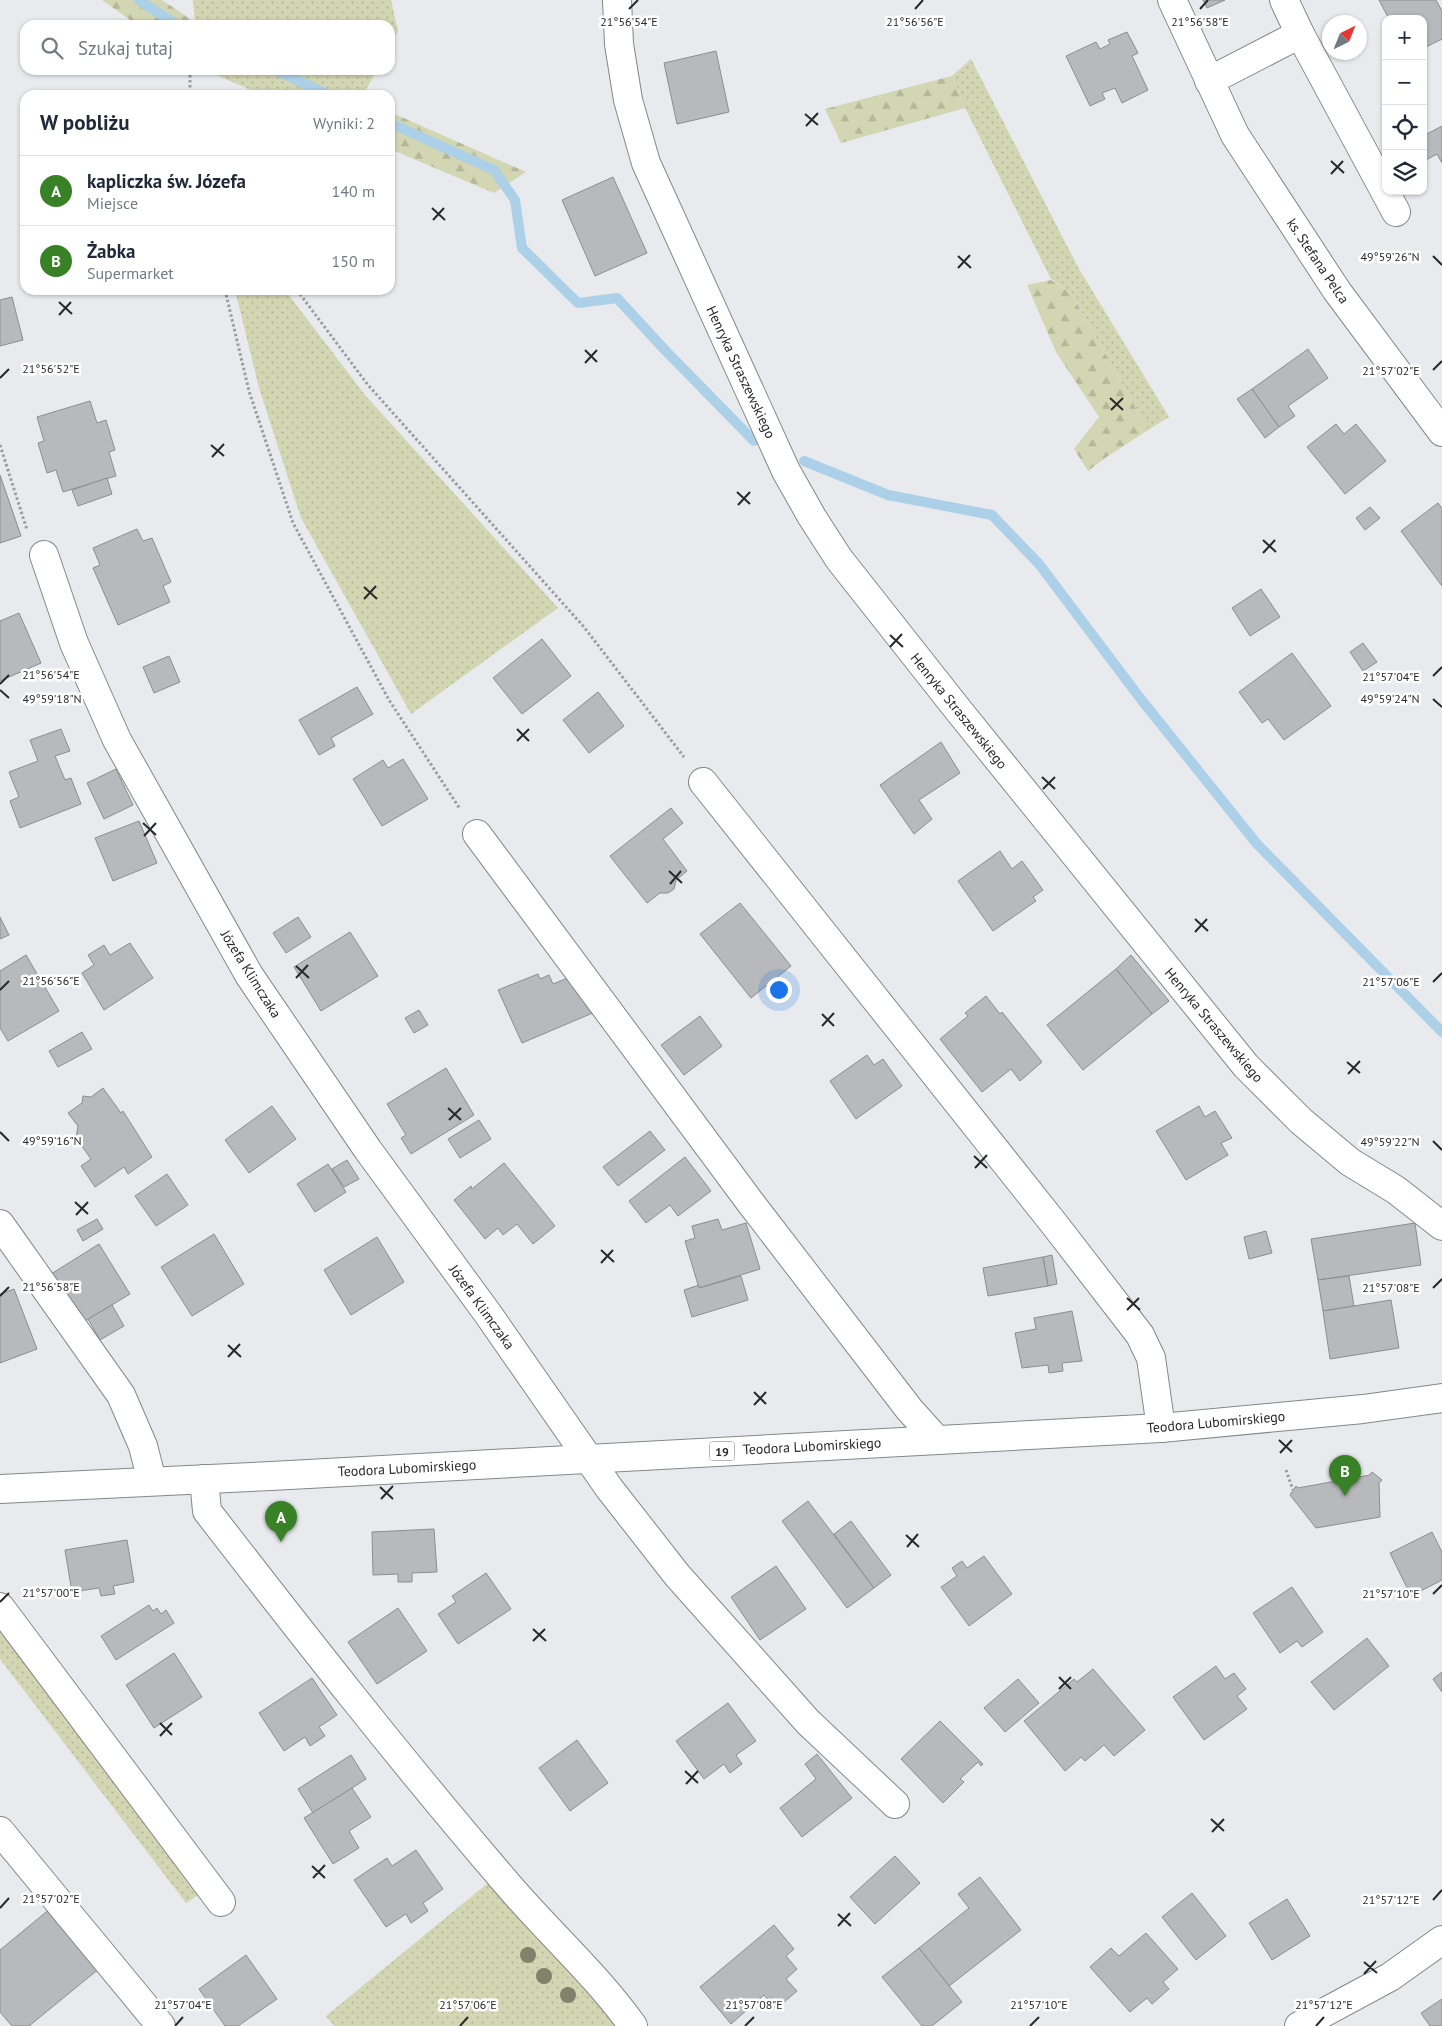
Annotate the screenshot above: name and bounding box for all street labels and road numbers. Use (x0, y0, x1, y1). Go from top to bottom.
street label: ks. Stefana Pelca (1283, 215, 1353, 307)
street label: Henryka Straszewskiego (702, 303, 780, 441)
street label: Henryka Straszewskiego (907, 649, 1011, 773)
street label: Józefa Klimczaka (216, 926, 285, 1021)
street label: Henryka Straszewskiego (1161, 964, 1267, 1086)
street label: Józefa Klimczaka (445, 1260, 519, 1353)
street label: Teodora Lubomirskiego (1146, 1407, 1286, 1437)
street label: Teodora Lubomirskiego (742, 1433, 882, 1459)
road number: 19 (710, 1442, 734, 1460)
street label: Teodora Lubomirskiego (337, 1455, 477, 1481)

